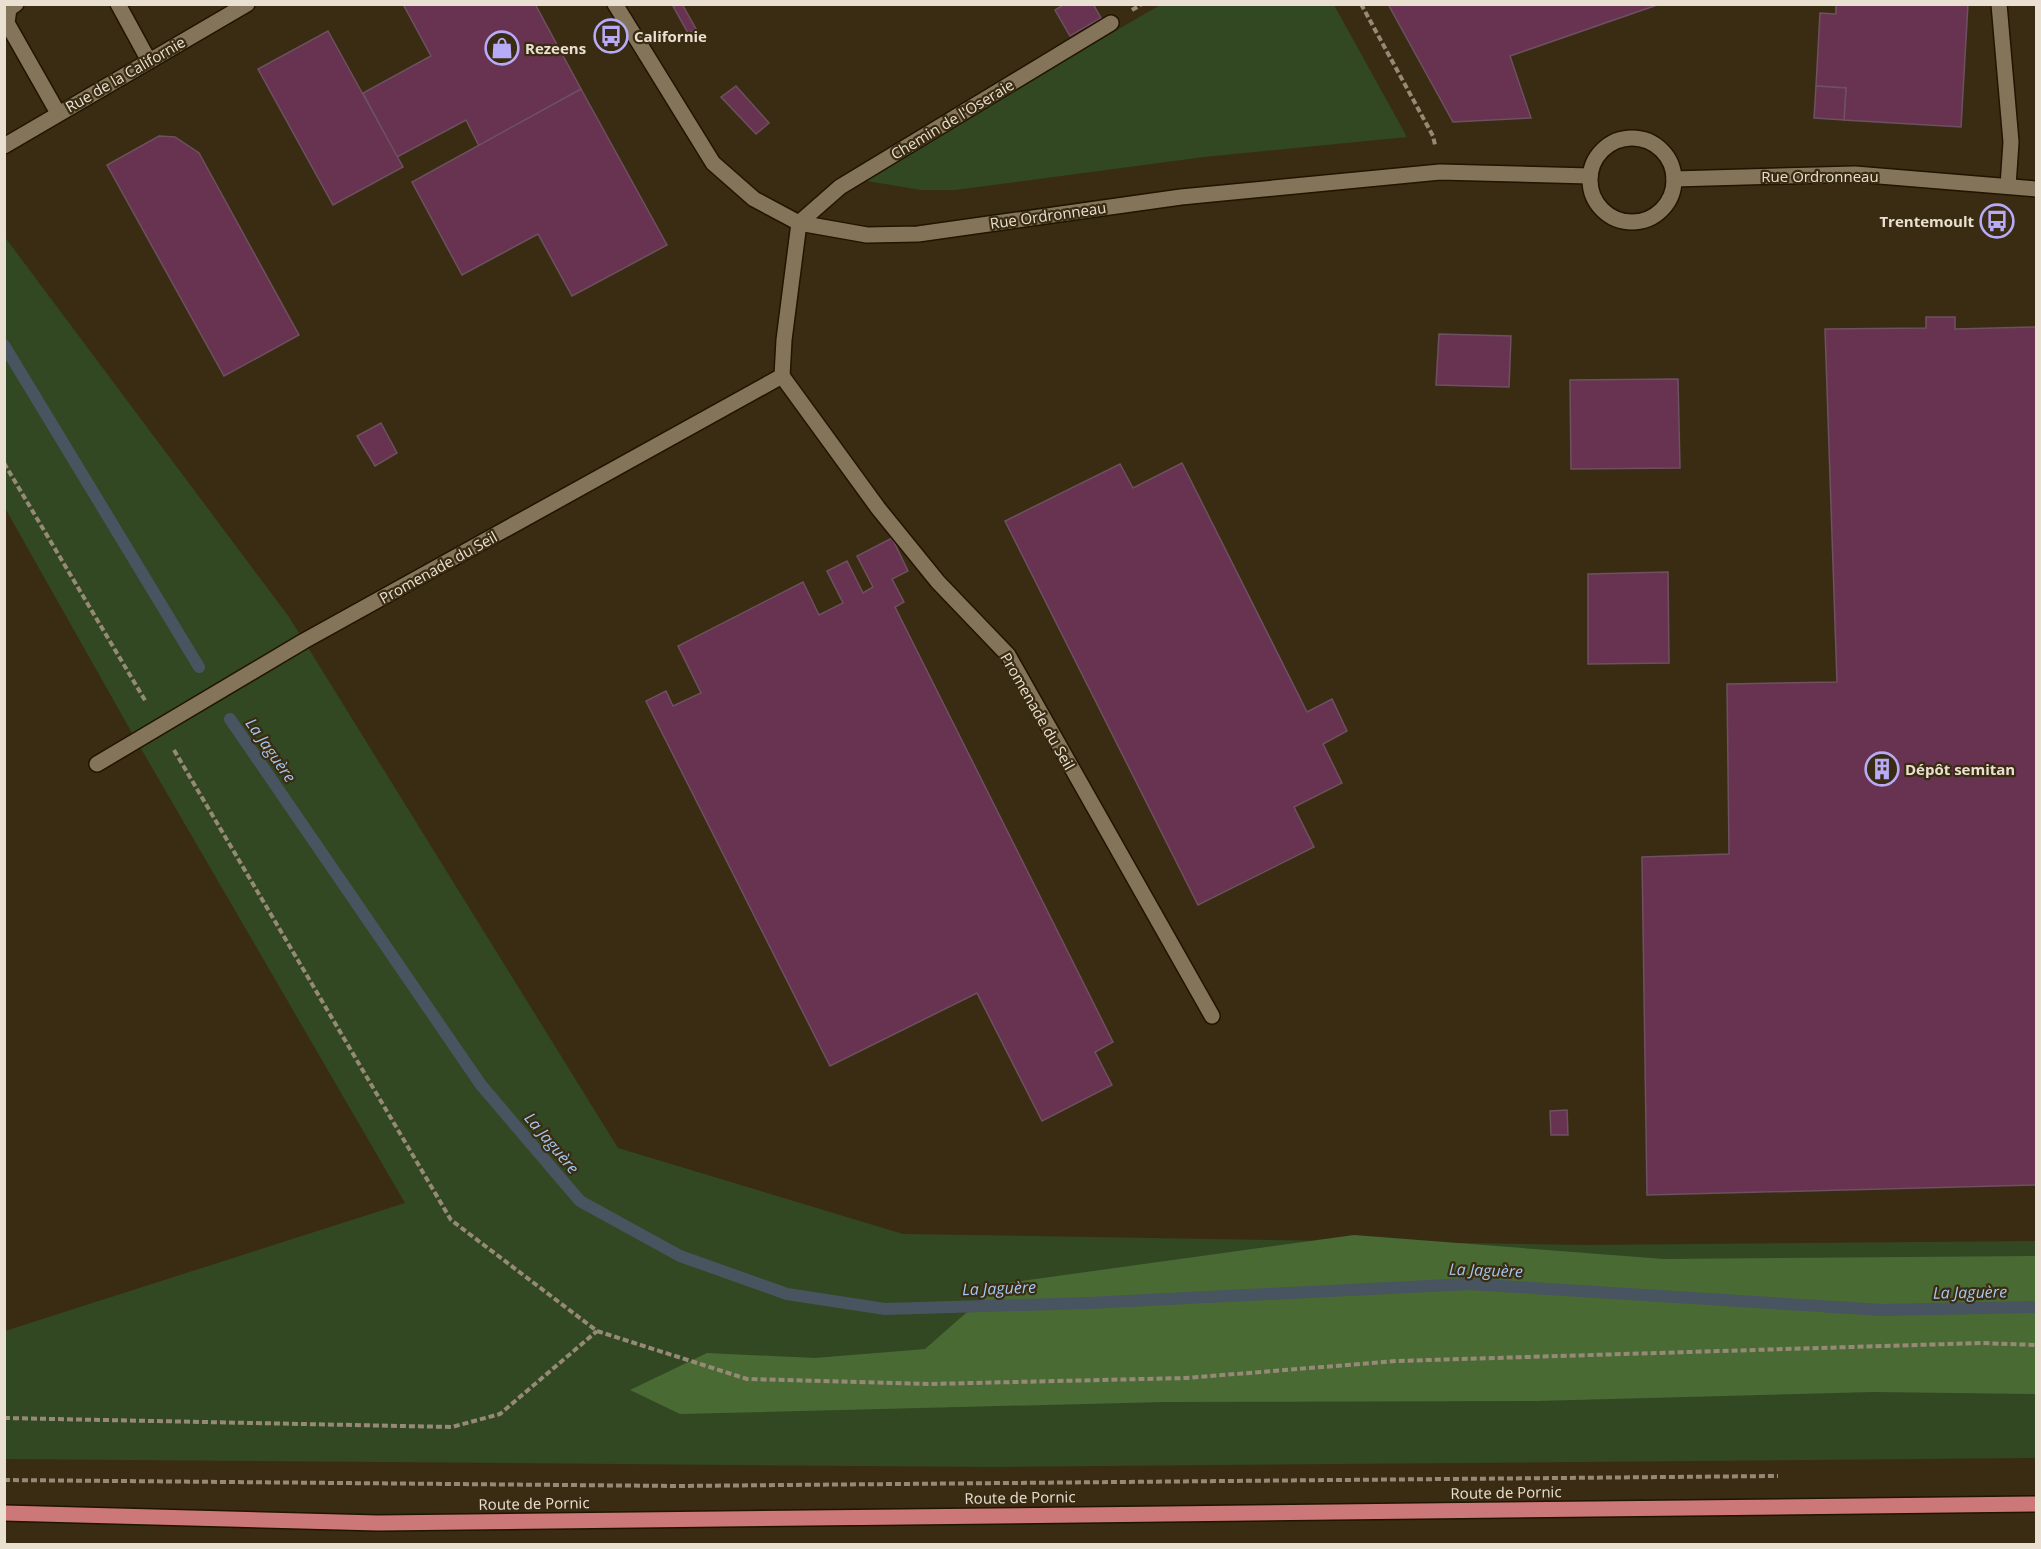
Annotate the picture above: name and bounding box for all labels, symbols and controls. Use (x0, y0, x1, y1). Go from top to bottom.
bus stop icon: Californie (593, 18, 629, 54)
place label: Californie (634, 26, 707, 46)
shop icon: Rezeens (484, 30, 520, 66)
street label: Rue de la Californie (61, 32, 189, 116)
place label: Rezeens (525, 38, 586, 58)
street label: Chemin de l'Oseraie (887, 74, 1017, 164)
street label: Rue Ordronneau (1761, 166, 1879, 186)
street label: Rue Ordronneau (989, 197, 1107, 233)
bus stop icon: Trentemoult (1979, 203, 2015, 239)
place label: Trentemoult (1879, 211, 1974, 231)
street label: Promenade du Seil (375, 526, 501, 608)
street label: Promenade du Seil (996, 649, 1080, 773)
water label: La Jaguère (241, 713, 301, 787)
building icon: Dépôt semitan (1864, 751, 1900, 787)
place label: Dépôt semitan (1905, 759, 2015, 779)
water label: La Jaguère (520, 1108, 584, 1178)
water label: La Jaguère (1449, 1258, 1523, 1282)
water label: La Jaguère (962, 1276, 1036, 1300)
water label: La Jaguère (1933, 1280, 2007, 1304)
street label: Route de Pornic (1450, 1481, 1562, 1503)
street label: Route de Pornic (964, 1486, 1076, 1508)
street label: Route de Pornic (478, 1492, 590, 1514)

